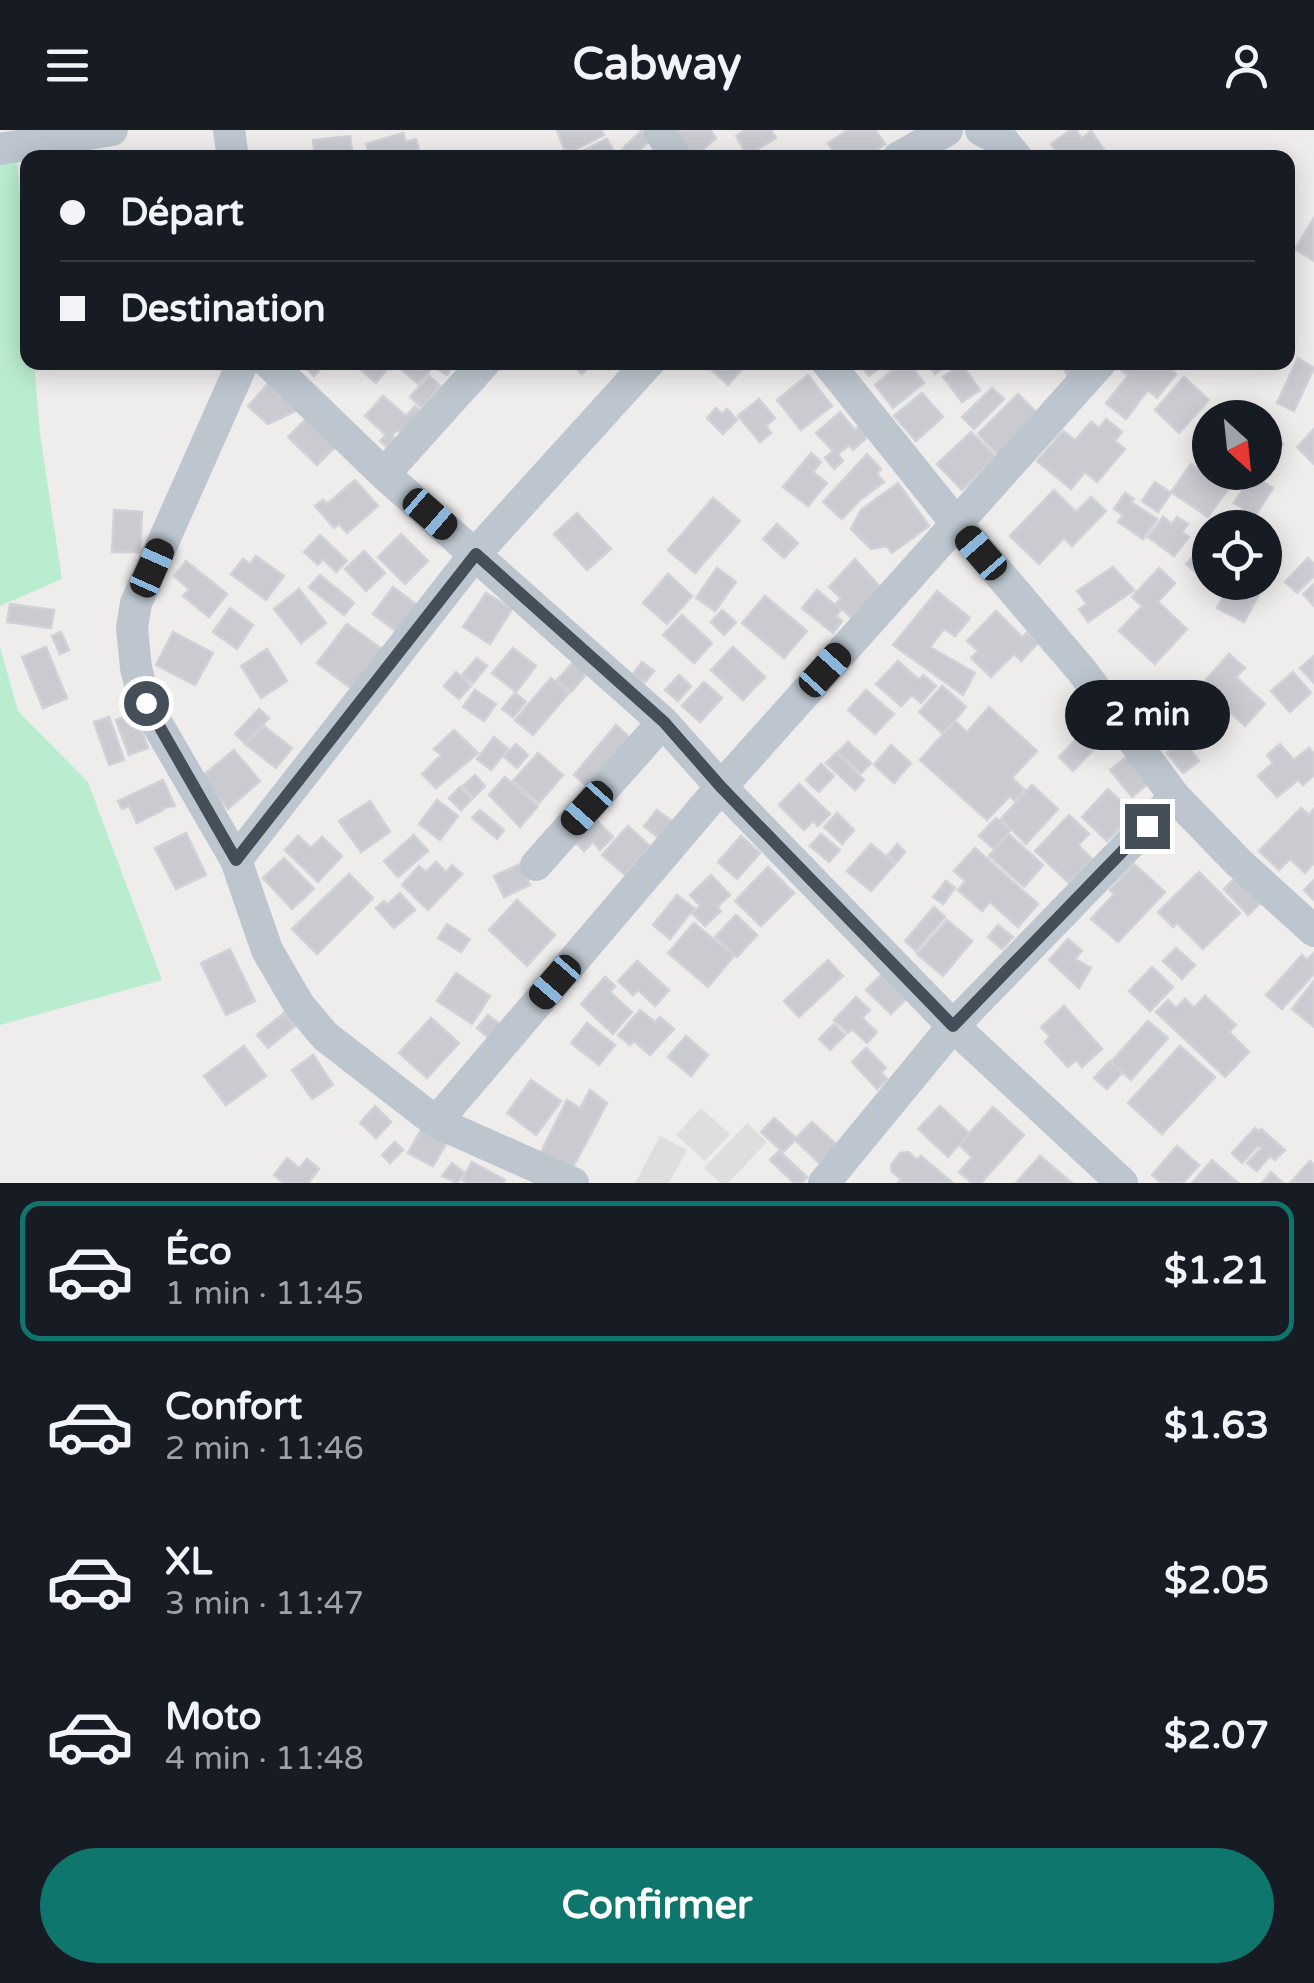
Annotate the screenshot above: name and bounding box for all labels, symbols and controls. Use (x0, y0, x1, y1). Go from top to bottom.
icon: menu (40, 38, 95, 93)
text: Cabway (572, 38, 742, 92)
icon: person (1219, 38, 1274, 93)
text: Départ (120, 190, 244, 236)
text: Destination (120, 286, 326, 332)
north arrow (1192, 400, 1282, 490)
map controls (1192, 400, 1282, 600)
car (398, 483, 462, 545)
button: locate (1192, 510, 1282, 600)
car (950, 521, 1012, 585)
car (126, 534, 178, 602)
car (794, 638, 856, 702)
route start (124, 681, 169, 726)
callout: 2 min (1064, 681, 1230, 751)
text: 2 min (1105, 696, 1190, 734)
car (556, 776, 618, 840)
route end (1125, 804, 1170, 849)
car (524, 950, 586, 1014)
icon: car (45, 1226, 135, 1316)
text: Éco (165, 1229, 232, 1275)
text: $1.21 (1164, 1248, 1269, 1294)
text: 1 min · 11:45 (165, 1275, 364, 1313)
icon: car (45, 1381, 135, 1471)
text: Confort (165, 1384, 302, 1430)
text: $1.63 (1164, 1403, 1269, 1449)
text: 2 min · 11:46 (165, 1430, 364, 1468)
icon: car (45, 1536, 135, 1626)
text: XL (165, 1539, 212, 1585)
text: $2.05 (1164, 1558, 1269, 1604)
text: 3 min · 11:47 (165, 1585, 364, 1623)
icon: car (45, 1691, 135, 1781)
text: Moto (165, 1694, 261, 1740)
text: $2.07 (1164, 1713, 1269, 1759)
text: 4 min · 11:48 (165, 1740, 364, 1778)
button: Confirmer (40, 1848, 1274, 1963)

